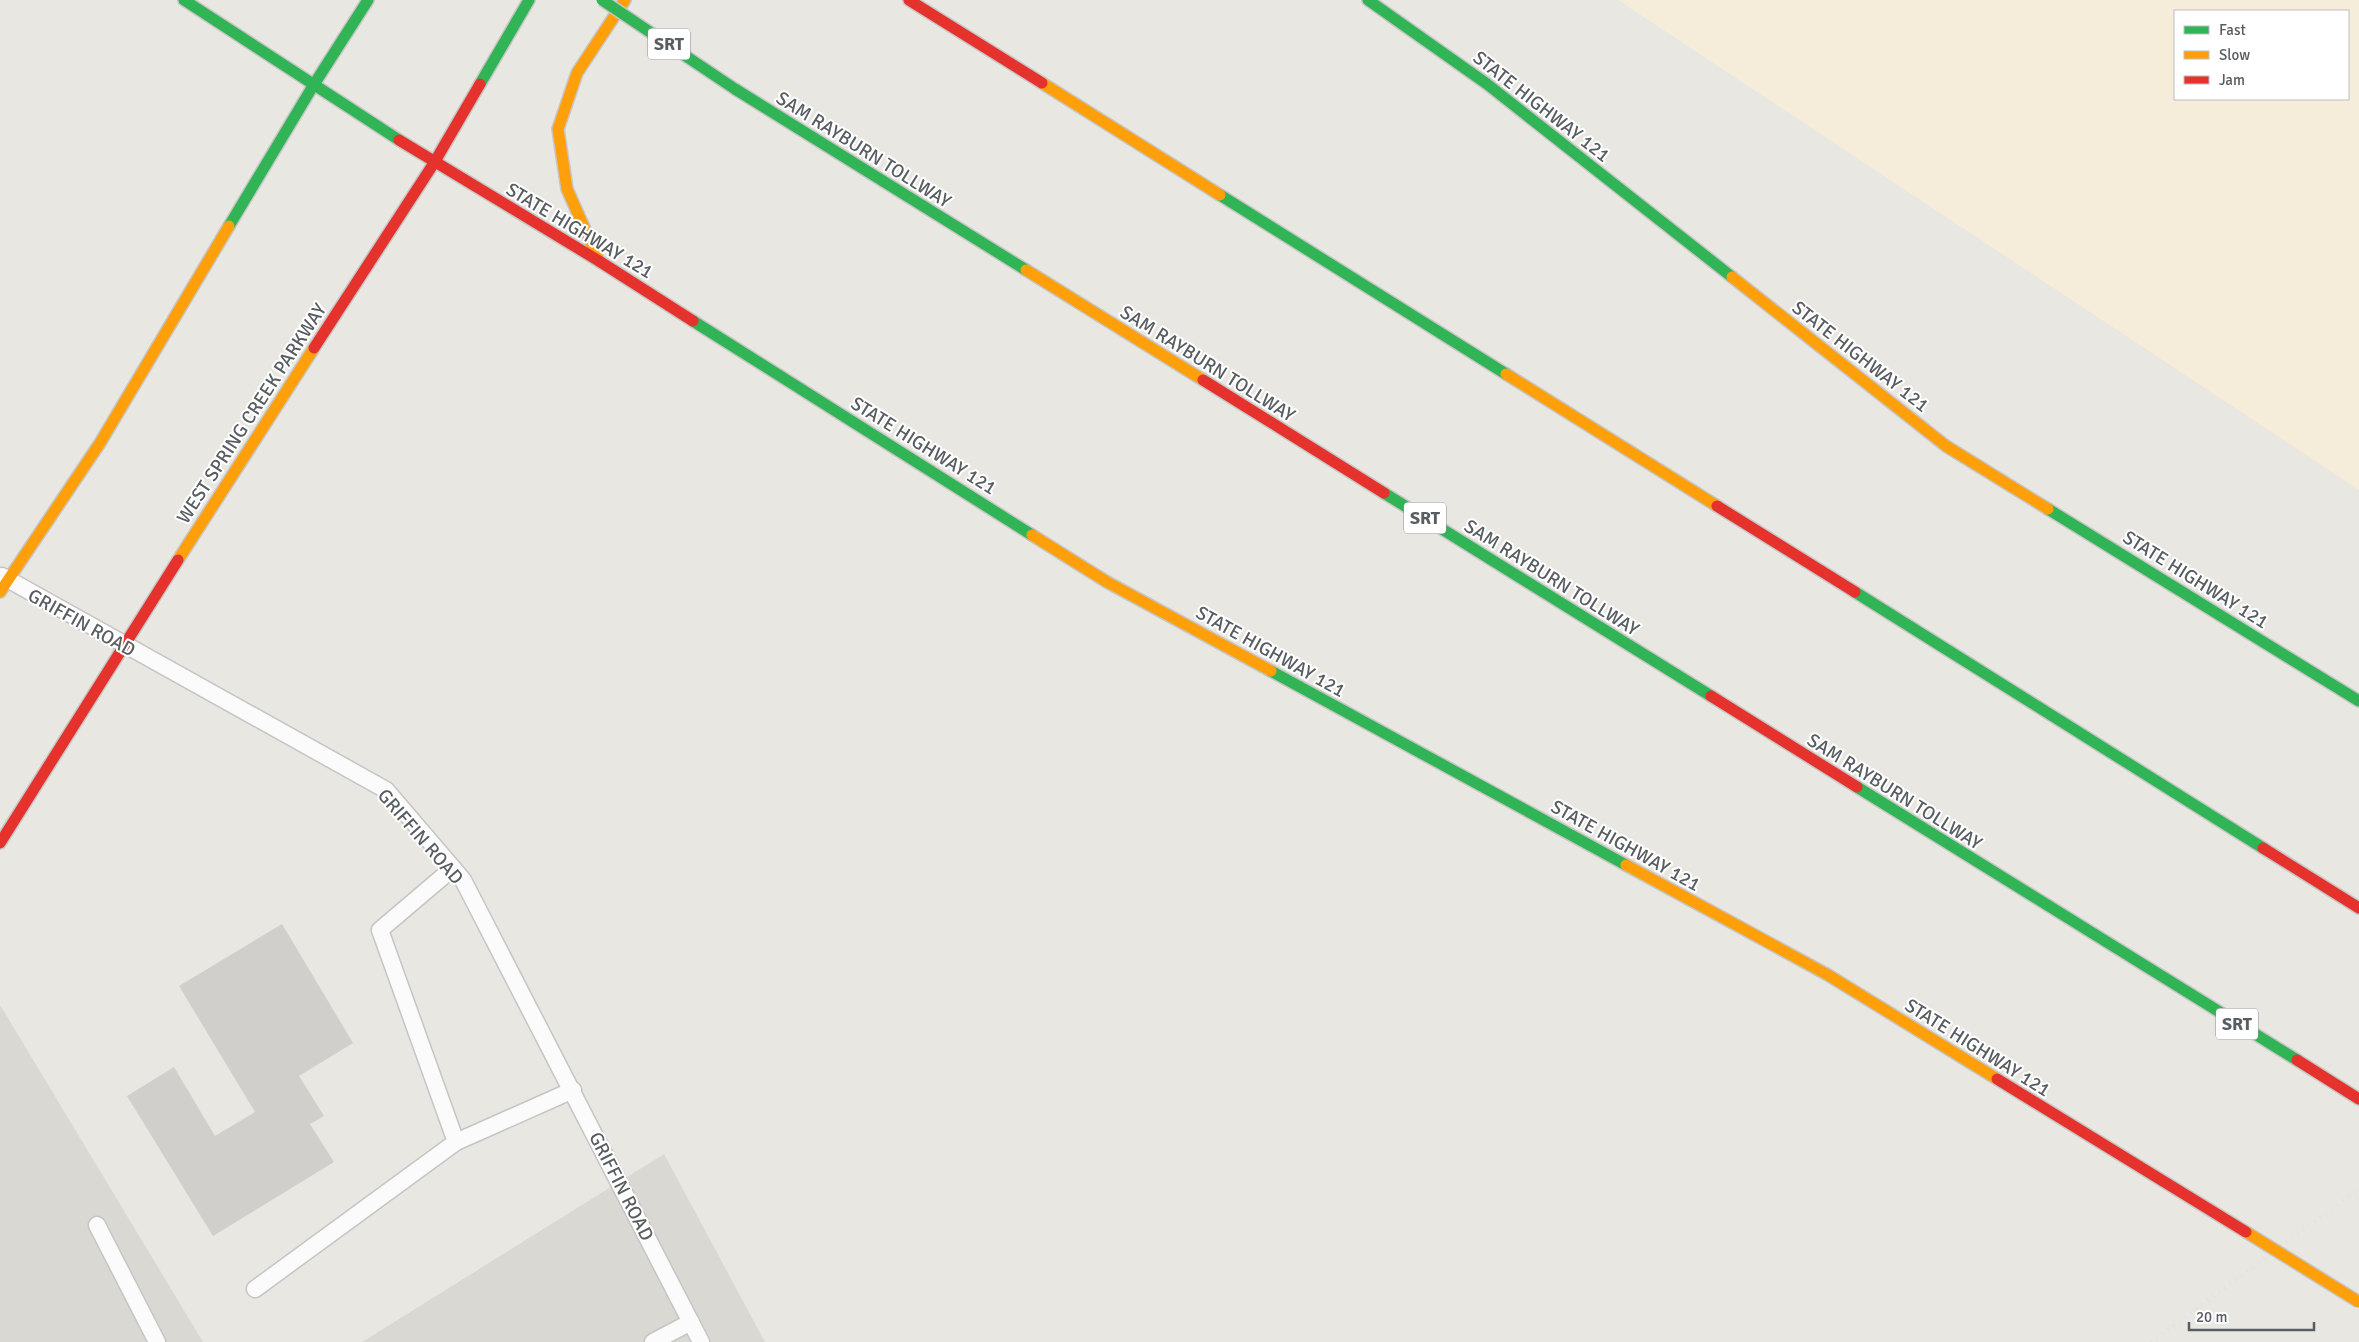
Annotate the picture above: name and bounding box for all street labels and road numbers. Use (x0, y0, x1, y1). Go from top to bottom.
road number: SRT (648, 29, 690, 60)
street label: STATE HIGHWAY 121 (1468, 46, 1615, 168)
street label: SAM RAYBURN TOLLWAY (772, 86, 956, 214)
street label: STATE HIGHWAY 121 (502, 178, 657, 284)
street label: STATE HIGHWAY 121 (1787, 296, 1934, 418)
street label: WEST SPRING CREEK PARKWAY (172, 299, 332, 528)
street label: SAM RAYBURN TOLLWAY (1116, 300, 1300, 428)
street label: STATE HIGHWAY 121 (846, 391, 1001, 500)
road number: SRT (1404, 502, 1446, 534)
street label: SAM RAYBURN TOLLWAY (1460, 514, 1644, 642)
street label: STATE HIGHWAY 121 (2118, 525, 2273, 634)
street label: GRIFFIN ROAD (24, 584, 139, 662)
street label: STATE HIGHWAY 121 (1192, 601, 1349, 703)
street label: SAM RAYBURN TOLLWAY (1803, 728, 1987, 856)
street label: GRIFFIN ROAD (372, 784, 468, 889)
street label: STATE HIGHWAY 121 (1547, 795, 1704, 897)
street label: STATE HIGHWAY 121 (1900, 993, 2055, 1102)
road number: SRT (2216, 1009, 2258, 1040)
street label: GRIFFIN ROAD (583, 1128, 659, 1245)

